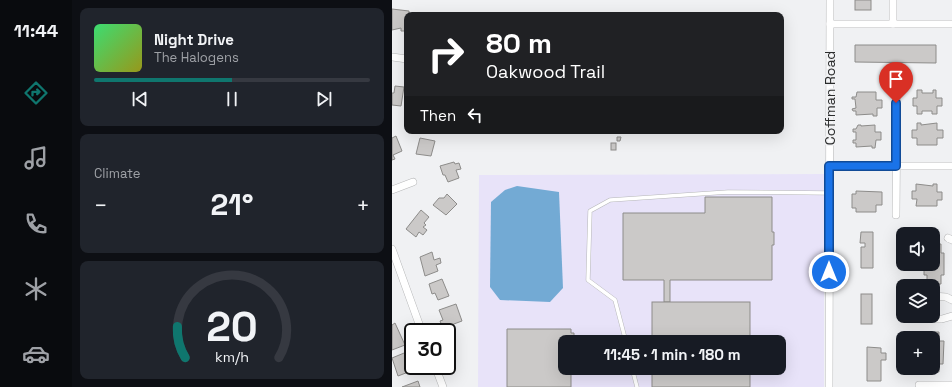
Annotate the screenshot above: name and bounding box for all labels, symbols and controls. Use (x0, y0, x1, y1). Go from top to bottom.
text: 11:44 (14, 19, 58, 42)
text: 80 m (486, 25, 552, 61)
icon: right (420, 28, 472, 80)
text: Night Drive (154, 30, 234, 49)
text: The Halogens (154, 49, 239, 66)
street label: Coffman Road (821, 51, 839, 145)
text: Oakwood Trail (486, 60, 605, 83)
pin (879, 62, 913, 103)
icon: arrive (885, 68, 907, 90)
icon: directions (22, 79, 50, 107)
icon: previous (129, 88, 151, 110)
icon: pause (221, 88, 243, 110)
icon: next (313, 88, 335, 110)
icon: left (464, 104, 486, 126)
text: Then (420, 106, 456, 125)
icon: music (22, 144, 50, 172)
text: Climate (94, 165, 140, 182)
text: 21° (210, 185, 254, 224)
text: − (94, 191, 108, 219)
text: + (356, 191, 370, 219)
icon: phone (22, 210, 50, 238)
map controls (896, 227, 940, 375)
button: sound (896, 227, 940, 271)
position arrow (808, 251, 850, 293)
icon: climate (22, 275, 50, 303)
button: layers (896, 279, 940, 323)
text: 20 (206, 300, 258, 353)
speed limit sign: 30 (404, 323, 456, 375)
button: + (896, 331, 940, 375)
icon: car (22, 340, 50, 368)
text: 11:45 · 1 min · 180 m (603, 345, 741, 364)
text: km/h (215, 347, 249, 365)

